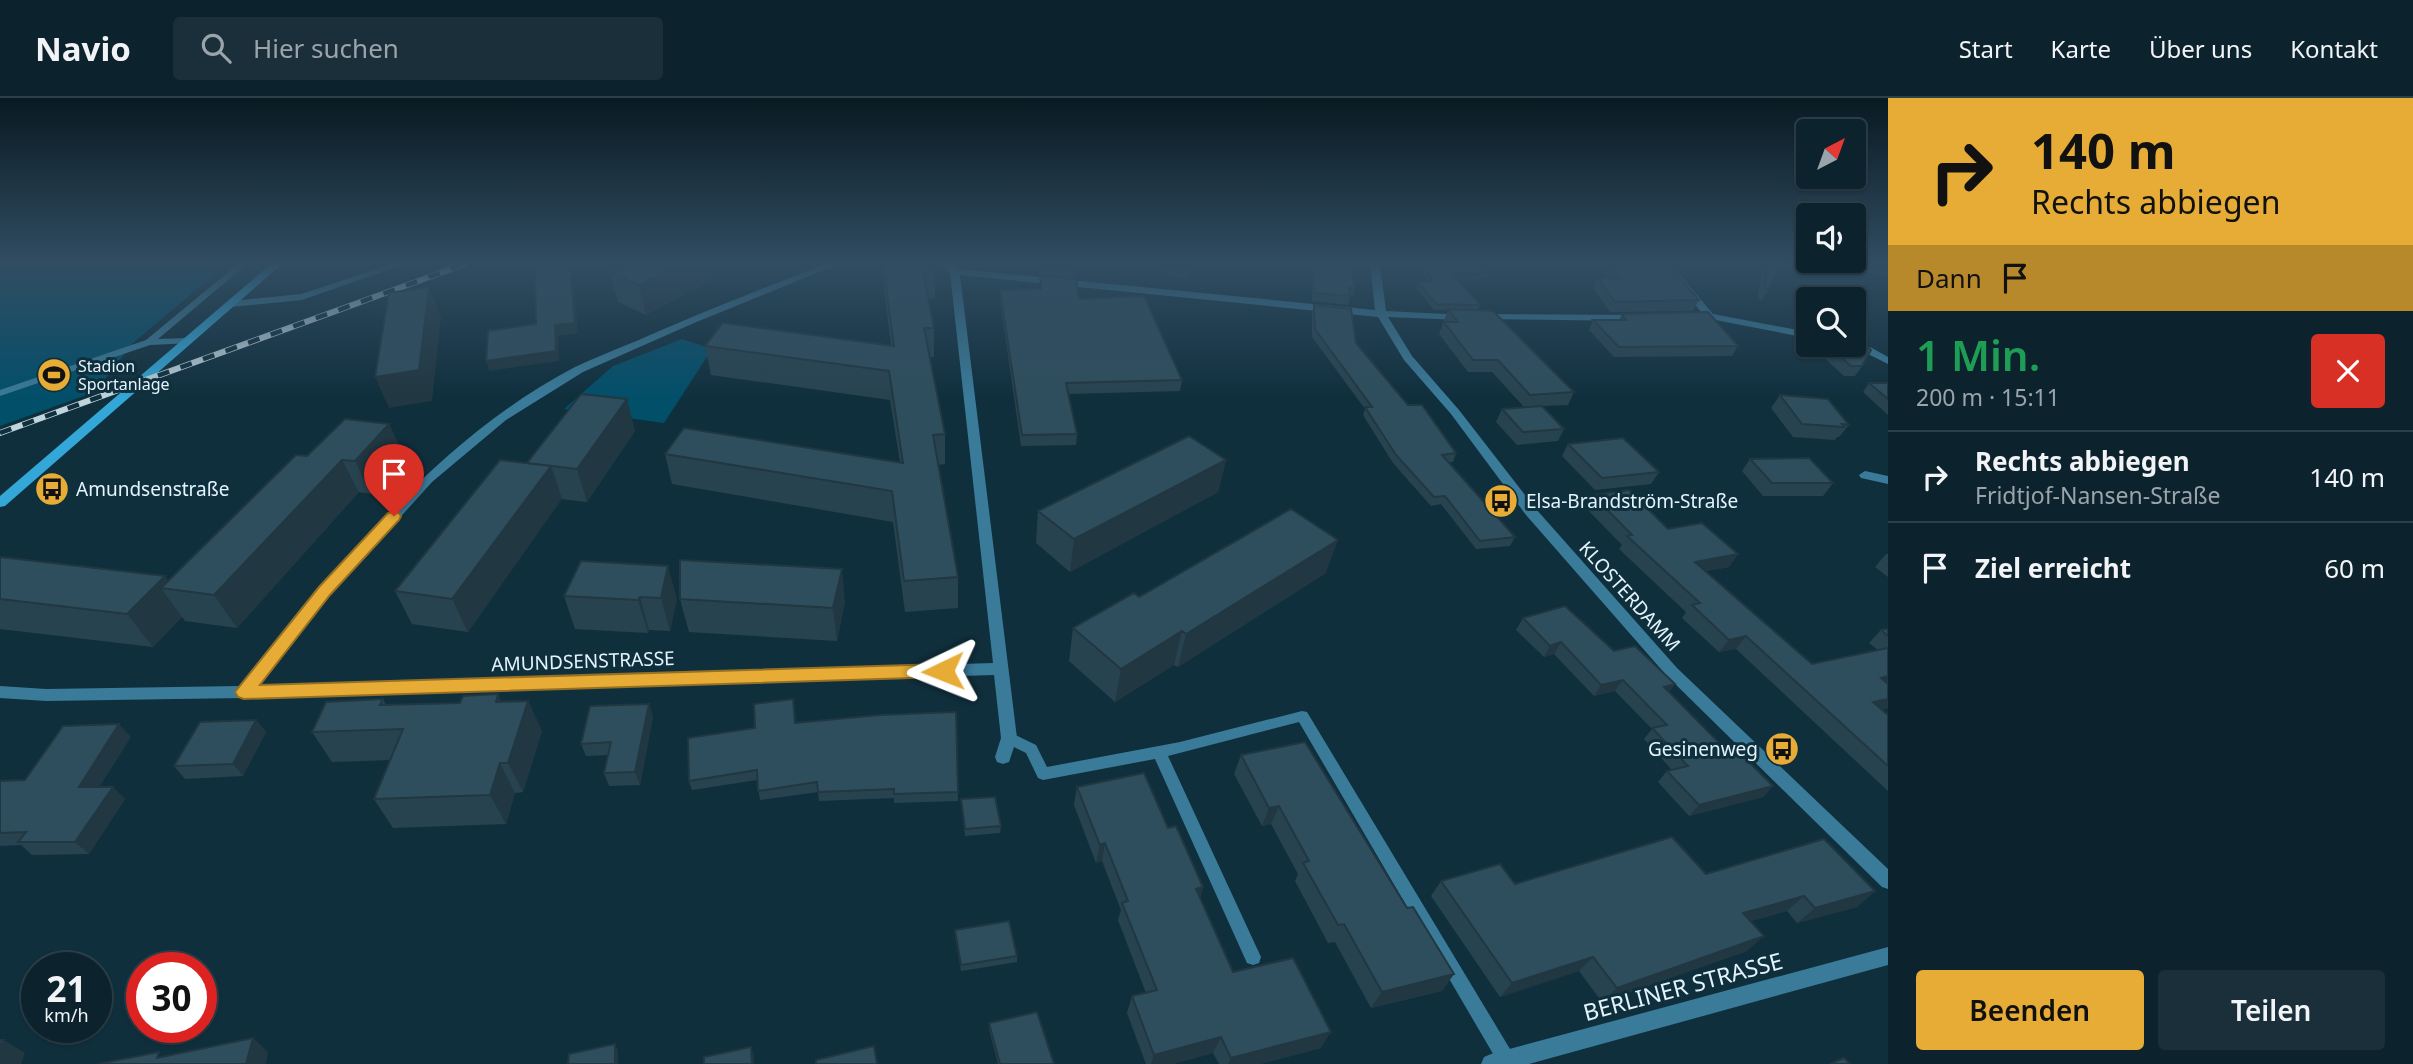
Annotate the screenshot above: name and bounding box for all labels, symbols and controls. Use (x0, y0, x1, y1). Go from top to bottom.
search box (173, 17, 663, 80)
text: Navio (35, 26, 131, 71)
icon: search (197, 29, 235, 67)
text: Hier suchen (253, 30, 399, 66)
text: Start (1959, 32, 2013, 65)
text: Karte (2051, 32, 2111, 65)
text: Über uns (2149, 32, 2252, 65)
text: Kontakt (2290, 32, 2378, 65)
text: 140 m (2031, 117, 2176, 183)
north arrow (1796, 119, 1866, 189)
map controls (1796, 119, 1866, 357)
icon: right (1916, 126, 2007, 217)
text: Rechts abbiegen (2031, 180, 2280, 223)
button: sound (1796, 203, 1866, 273)
icon: arrive (1996, 259, 2034, 297)
text: Dann (1916, 260, 1982, 296)
button: search (1796, 287, 1866, 357)
text: 1 Min. (1916, 326, 2040, 383)
button: close (2311, 334, 2385, 408)
place label: Stadion Sportanlage (78, 355, 170, 395)
sports icon: Stadion Sportanlage (35, 356, 73, 394)
text: 200 m · 15:11 (1916, 381, 2060, 413)
text: Rechts abbiegen (1975, 443, 2190, 479)
pin (364, 444, 424, 516)
icon: arrive (375, 455, 413, 493)
icon: right (1916, 458, 1954, 496)
text: 140 m (2309, 459, 2385, 495)
bus stop icon: Amundsenstraße (33, 470, 71, 508)
place label: Amundsenstraße (76, 476, 229, 502)
text: Fridtjof-Nansen-Straße (1975, 479, 2221, 511)
bus stop icon: Elsa-Brandström-Straße (1482, 482, 1520, 520)
place label: Elsa-Brandström-Straße (1526, 488, 1738, 514)
street label: KLOSTERDAMM (1574, 535, 1686, 657)
icon: arrive (1916, 549, 1954, 587)
text: Ziel erreicht (1975, 550, 2131, 586)
text: 60 m (2324, 550, 2385, 586)
position arrow (906, 634, 980, 708)
street label: AMUNDSENSTRASSE (491, 645, 675, 677)
bus stop icon: Gesinenweg (1763, 730, 1801, 768)
place label: Gesinenweg (1648, 736, 1758, 762)
street label: BERLINER STRASSE (1580, 944, 1786, 1028)
speed limit sign: 30 (126, 952, 217, 1043)
text: 21 (46, 965, 87, 1012)
button: Beenden (1916, 970, 2144, 1050)
button: Teilen (2158, 970, 2385, 1050)
text: km/h (44, 1003, 89, 1027)

